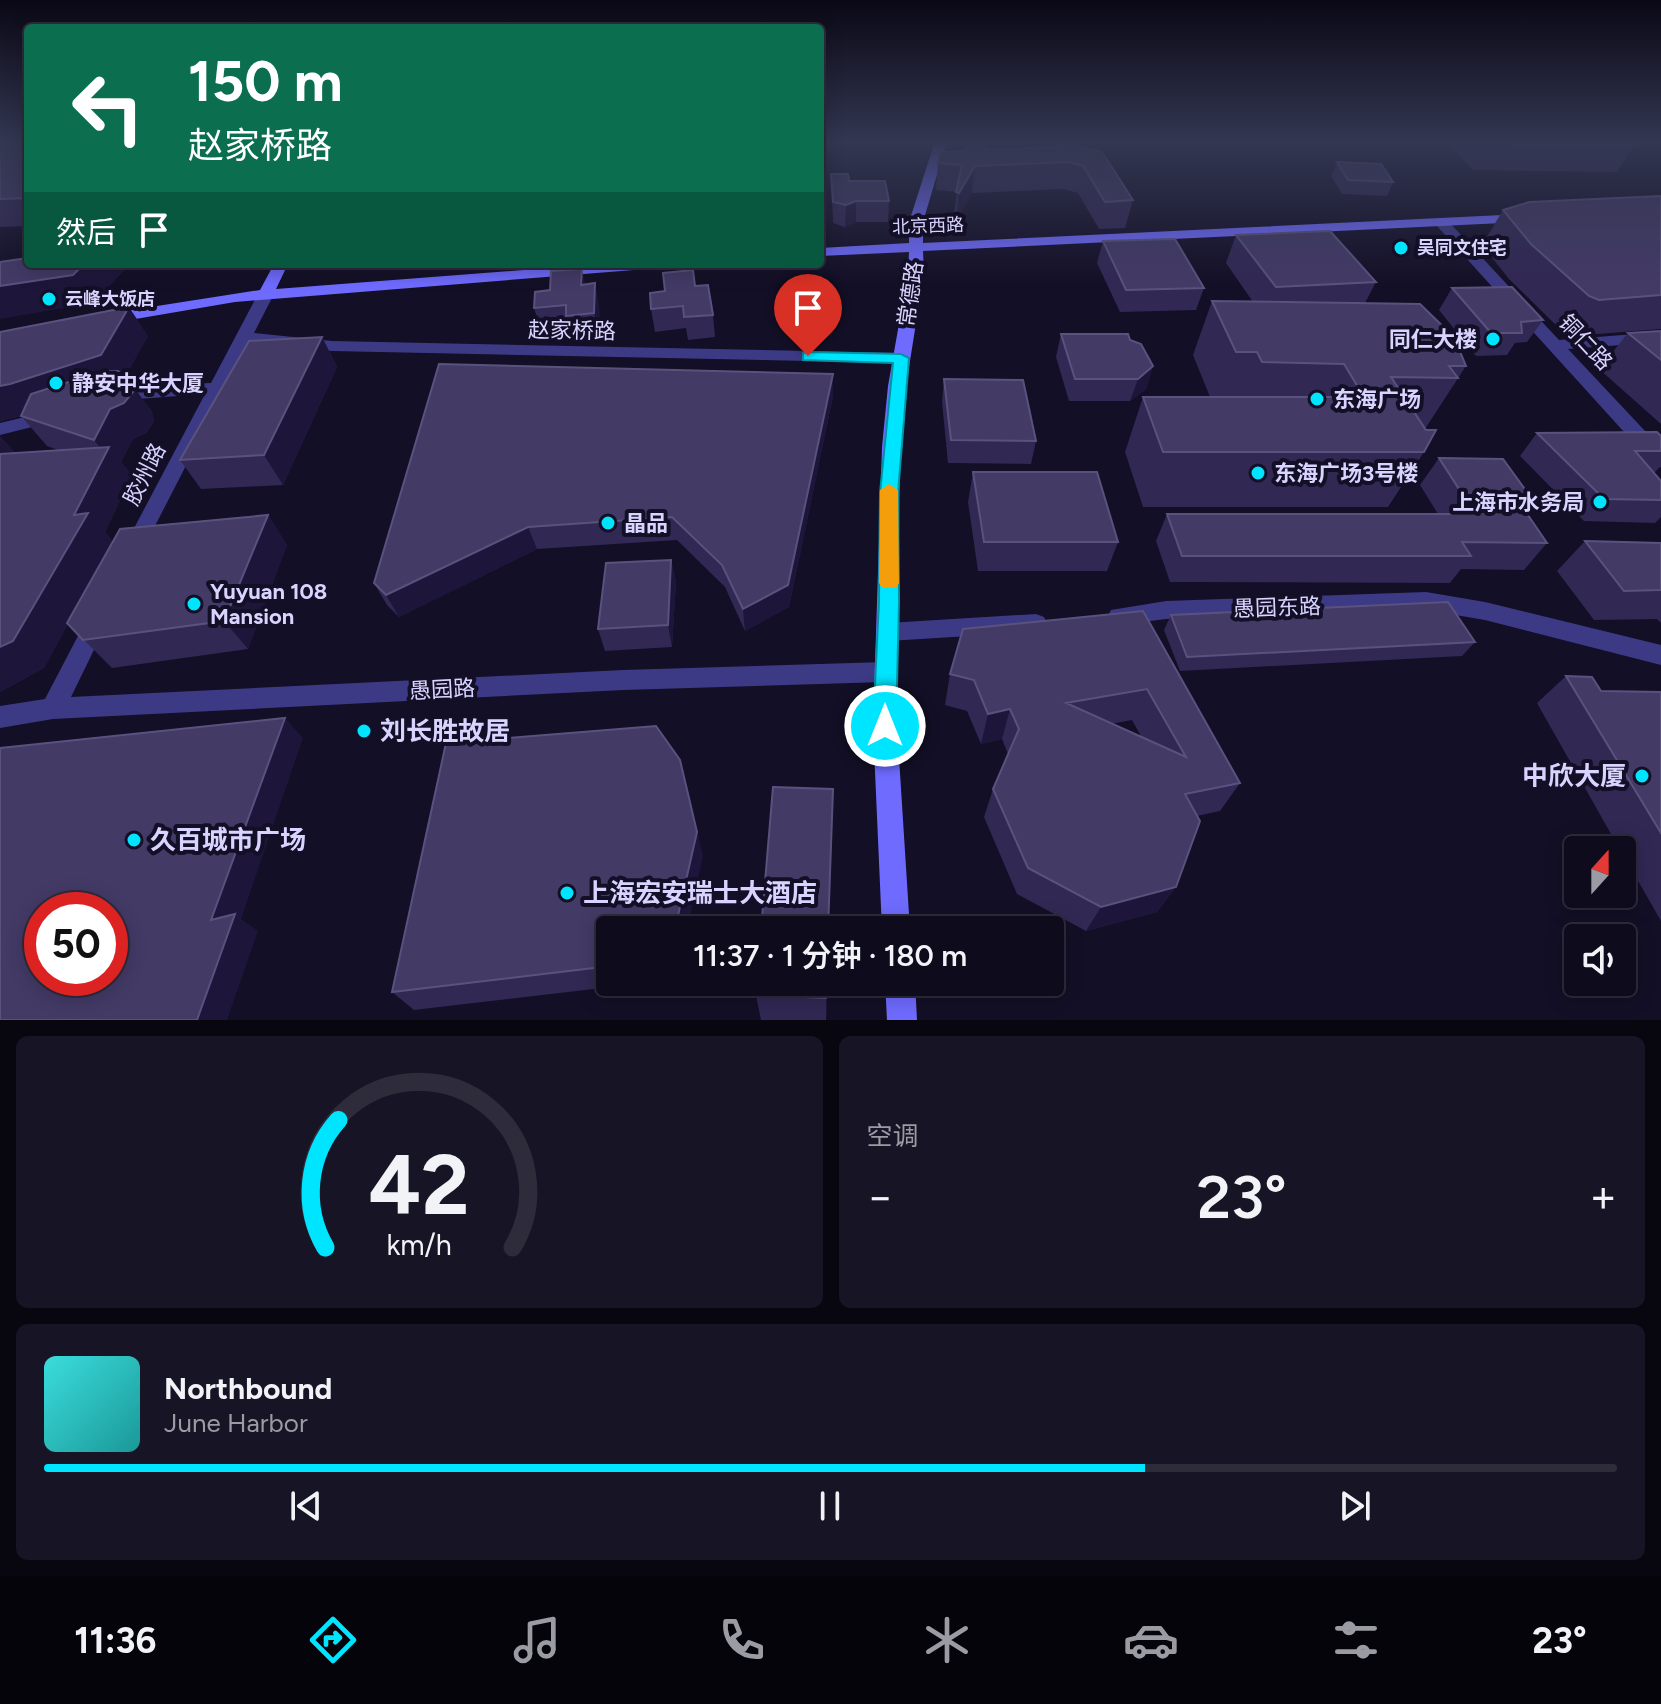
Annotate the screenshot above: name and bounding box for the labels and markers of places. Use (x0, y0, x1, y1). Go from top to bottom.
place label: 吴同文住宅 (1417, 237, 1507, 259)
marker: 吴同文住宅 (1392, 239, 1410, 257)
pin (774, 274, 842, 356)
place label: 云峰大饭店 (65, 288, 155, 310)
marker: 云峰大饭店 (40, 290, 58, 308)
place label: 同仁大楼 (1389, 326, 1477, 353)
marker: 同仁大楼 (1484, 330, 1502, 348)
place label: 静安中华大厦 (72, 370, 204, 397)
marker: 静安中华大厦 (47, 374, 65, 392)
place label: 东海广场 (1333, 386, 1421, 413)
marker: 东海广场 (1308, 390, 1326, 408)
place label: 东海广场3号楼 (1274, 460, 1418, 487)
marker: 东海广场3号楼 (1249, 464, 1267, 482)
place label: 上海市水务局 (1452, 489, 1584, 516)
marker: 上海市水务局 (1591, 493, 1609, 511)
place label: 晶品 (624, 510, 668, 537)
marker: 晶品 (599, 514, 617, 532)
place label: Yuyuan 108 Mansion (210, 578, 327, 630)
marker: Yuyuan 108 Mansion (185, 595, 203, 613)
place label: 刘长胜故居 (380, 715, 510, 747)
marker: 刘长胜故居 (355, 722, 373, 740)
place label: 中欣大厦 (1522, 760, 1626, 792)
marker: 中欣大厦 (1633, 767, 1651, 785)
place label: 久百城市广场 (150, 824, 306, 856)
marker: 久百城市广场 (125, 831, 143, 849)
place label: 上海宏安瑞士大酒店 (583, 877, 817, 909)
marker: 上海宏安瑞士大酒店 (558, 884, 576, 902)

